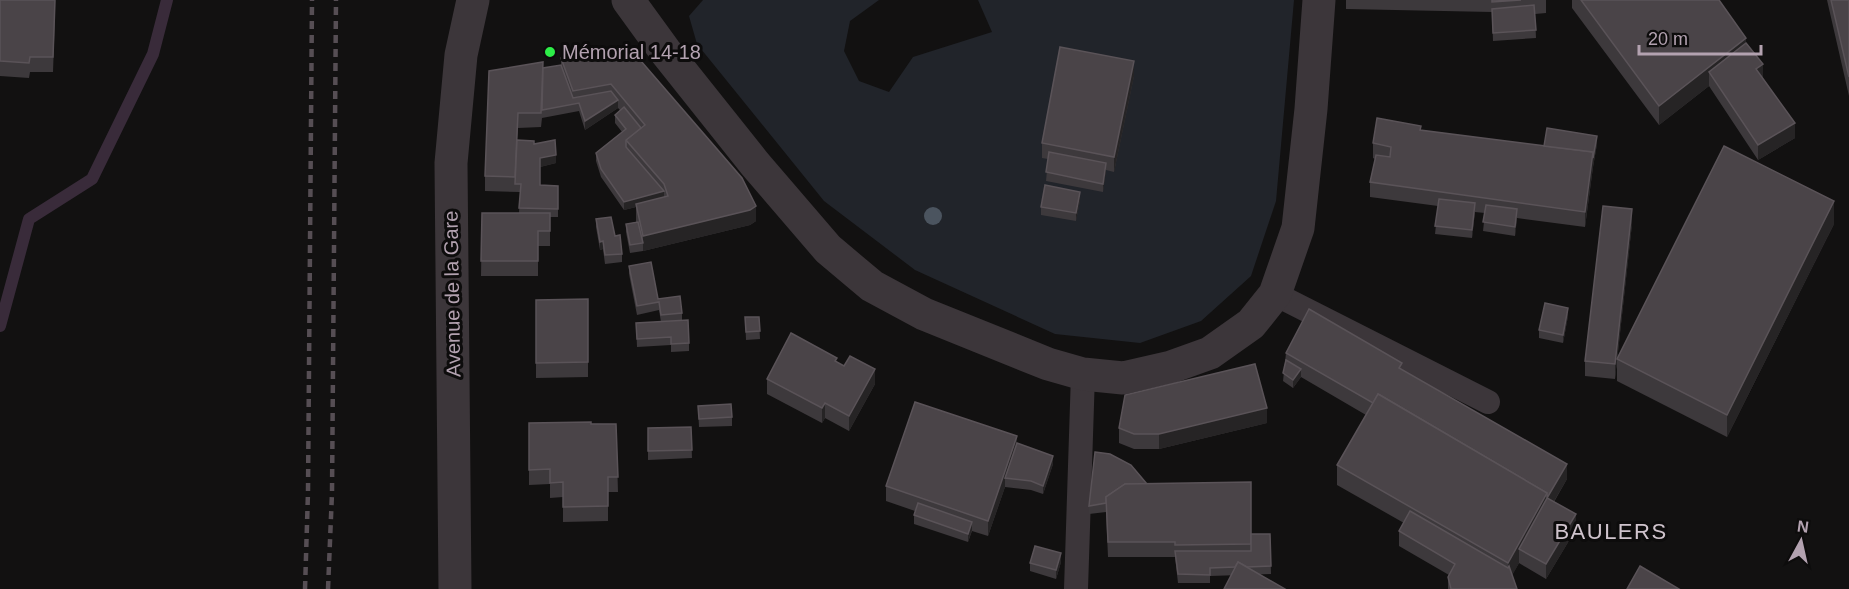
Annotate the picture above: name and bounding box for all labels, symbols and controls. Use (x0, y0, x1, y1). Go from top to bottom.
scale bar (1639, 18, 1760, 56)
text: 20 m (1648, 29, 1688, 49)
place label: Mémorial 14-18 (562, 41, 701, 63)
marker: Mémorial 14-18 (543, 45, 557, 59)
street label: Avenue de la Gare (440, 211, 464, 377)
north arrow (1771, 511, 1831, 571)
text: N (1796, 517, 1810, 536)
district label: BAULERS (1554, 519, 1668, 544)

